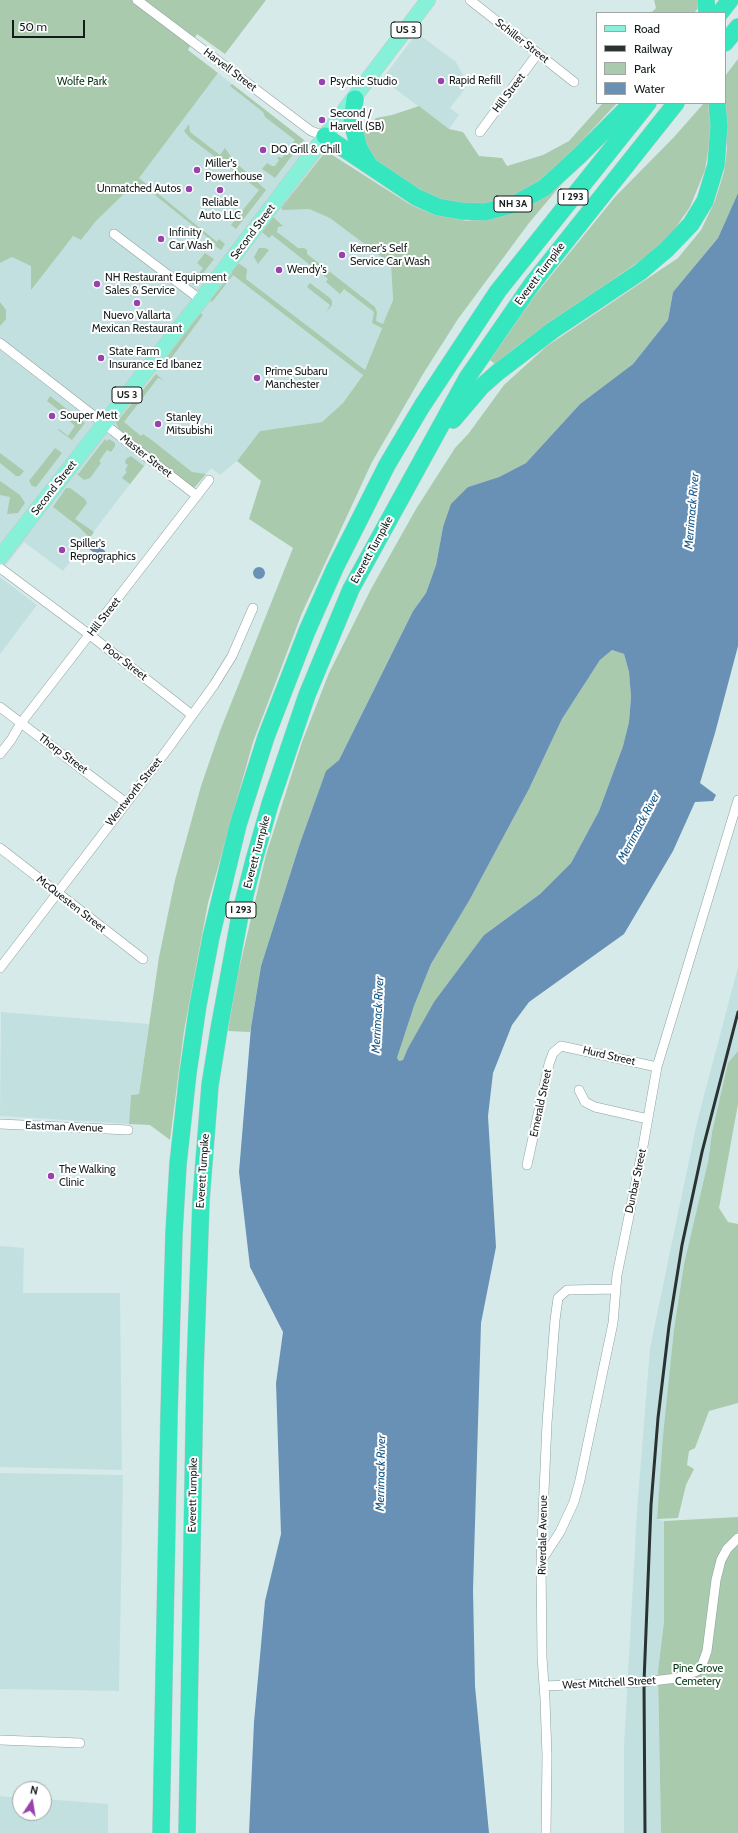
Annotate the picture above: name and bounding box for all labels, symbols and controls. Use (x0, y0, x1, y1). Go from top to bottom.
scale bar (14, 12, 87, 38)
legend (596, 12, 726, 104)
street label: Schiller Street (492, 16, 552, 66)
text: 50 m (19, 19, 47, 34)
text: Road (634, 21, 660, 36)
road number: US 3 (391, 22, 421, 38)
text: Railway (634, 41, 672, 56)
street label: Harvell Street (201, 46, 259, 94)
text: Park (634, 61, 656, 76)
street label: Hill Street (490, 71, 528, 115)
place label: Rapid Refill (449, 74, 501, 88)
park label: Wolfe Park (57, 75, 107, 89)
place label: Psychic Studio (330, 75, 397, 89)
marker: Rapid Refill (436, 76, 446, 86)
marker: Psychic Studio (317, 77, 327, 87)
text: Water (634, 81, 664, 96)
place label: Second / Harvell (SB) (330, 107, 385, 133)
marker: Second / Harvell (SB) (317, 115, 327, 125)
place label: DQ Grill & Chill (271, 143, 340, 157)
marker: DQ Grill & Chill (258, 145, 268, 155)
place label: Miller's Powerhouse (205, 157, 262, 183)
marker: Miller's Powerhouse (192, 165, 202, 175)
place label: Unmatched Autos (97, 182, 181, 196)
marker: Unmatched Autos (184, 184, 194, 194)
marker: Reliable Auto LLC (215, 185, 225, 195)
road number: I 293 (558, 189, 588, 205)
place label: Reliable Auto LLC (199, 196, 241, 222)
road number: NH 3A (494, 196, 532, 212)
street label: Second Street (228, 202, 278, 262)
place label: Infinity Car Wash (169, 226, 213, 252)
marker: Infinity Car Wash (156, 234, 166, 244)
street label: Everett Turnpike (512, 240, 568, 308)
place label: Kerner's Self Service Car Wash (350, 242, 430, 268)
marker: Kerner's Self Service Car Wash (337, 250, 347, 260)
place label: Wendy's (287, 263, 327, 277)
marker: Wendy's (274, 265, 284, 275)
place label: NH Restaurant Equipment Sales & Service (105, 271, 227, 297)
marker: NH Restaurant Equipment Sales & Service (92, 279, 102, 289)
marker: Nuevo Vallarta Mexican Restaurant (132, 298, 142, 308)
place label: Nuevo Vallarta Mexican Restaurant (92, 309, 182, 335)
place label: State Farm Insurance Ed Ibanez (109, 345, 202, 371)
marker: State Farm Insurance Ed Ibanez (96, 353, 106, 363)
place label: Prime Subaru Manchester (265, 365, 328, 391)
marker: Prime Subaru Manchester (252, 373, 262, 383)
road number: US 3 (112, 387, 142, 403)
place label: Souper Mett (60, 409, 118, 423)
marker: Souper Mett (47, 411, 57, 421)
place label: Stanley Mitsubishi (166, 411, 212, 437)
marker: Stanley Mitsubishi (153, 419, 163, 429)
street label: Master Street (117, 432, 175, 480)
street label: Second Street (28, 458, 80, 518)
water label: Merrimack River (681, 472, 703, 550)
street label: Everett Turnpike (348, 514, 396, 586)
place label: Spiller's Reprographics (70, 537, 136, 563)
marker: Spiller's Reprographics (57, 545, 67, 555)
street label: Hill Street (85, 595, 123, 639)
street label: Poor Street (100, 641, 150, 683)
street label: Thorp Street (36, 731, 90, 777)
street label: Wentworth Street (103, 755, 165, 829)
water label: Merrimack River (615, 790, 663, 864)
street label: Everett Turnpike (241, 814, 273, 890)
street label: McQuesten Street (34, 873, 108, 935)
road number: I 293 (226, 902, 256, 918)
water label: Merrimack River (369, 976, 387, 1054)
street label: Hurd Street (581, 1044, 637, 1068)
street label: Emerald Street (527, 1068, 555, 1138)
street label: Eastman Avenue (25, 1119, 103, 1135)
street label: Everett Turnpike (194, 1133, 212, 1209)
street label: Dunbar Street (623, 1148, 649, 1214)
place label: The Walking Clinic (59, 1163, 116, 1189)
marker: The Walking Clinic (46, 1171, 56, 1181)
water label: Merrimack River (373, 1435, 389, 1511)
street label: Everett Turnpike (186, 1457, 200, 1533)
street label: Riverdale Avenue (536, 1495, 550, 1575)
park label: Pine Grove Cemetery (673, 1662, 723, 1688)
street label: West Mitchell Street (562, 1674, 656, 1692)
north arrow (12, 1781, 52, 1821)
text: N (29, 1783, 40, 1798)

